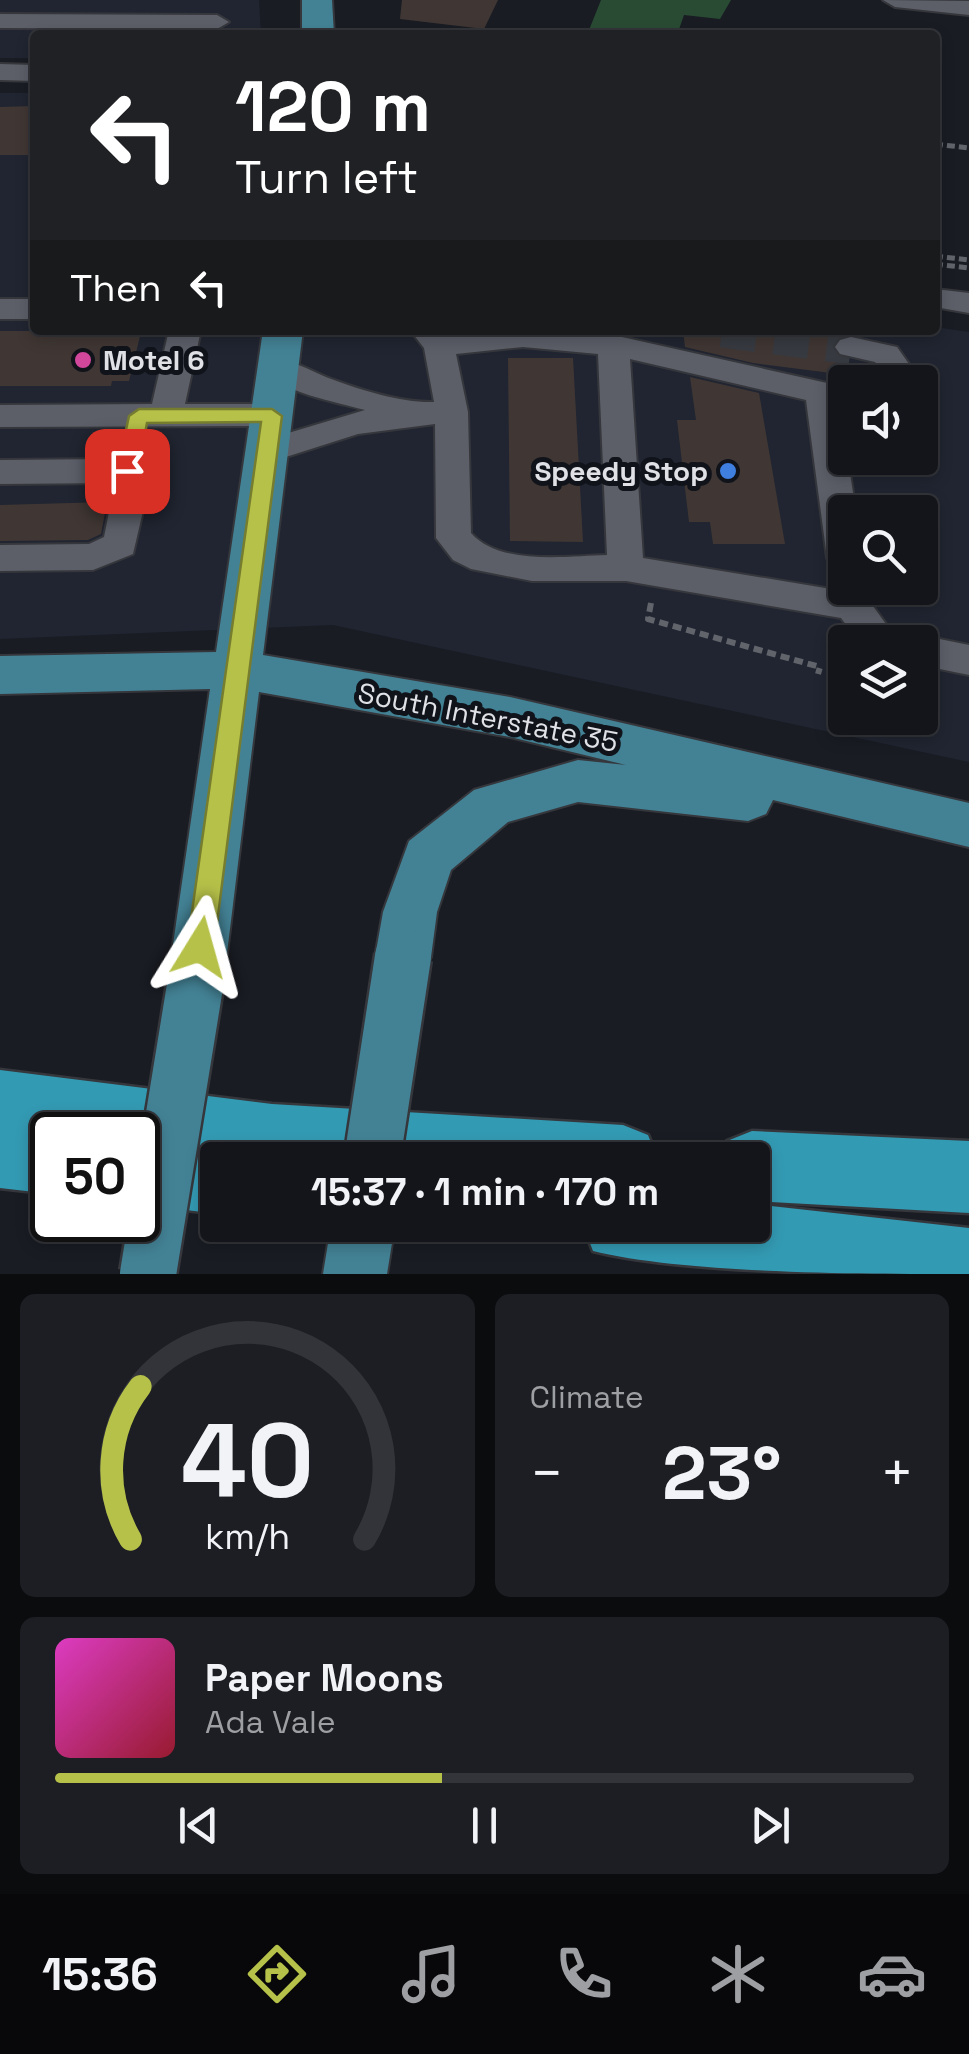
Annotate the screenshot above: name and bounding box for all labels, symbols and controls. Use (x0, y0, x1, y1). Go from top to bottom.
text: 120 m (235, 62, 431, 151)
icon: left (70, 70, 200, 200)
text: Turn left (235, 149, 418, 206)
icon: left (181, 260, 236, 315)
text: Then (70, 264, 161, 312)
place label: Motel 6 (103, 342, 205, 378)
marker: Motel 6 (72, 349, 94, 371)
map controls (828, 365, 938, 735)
button: sound (828, 365, 938, 475)
pin (85, 429, 170, 514)
icon: arrive (100, 444, 155, 499)
place label: Speedy Stop (534, 453, 708, 489)
marker: Speedy Stop (717, 460, 739, 482)
button: search (828, 495, 938, 605)
button: layers (828, 625, 938, 735)
street label: South Interstate 35 (355, 674, 621, 760)
position arrow (148, 895, 252, 999)
speed limit sign: 50 (30, 1112, 160, 1242)
text: 15:37 · 1 min · 170 m (311, 1168, 659, 1216)
text: Climate (530, 1377, 644, 1417)
text: 40 (180, 1395, 314, 1527)
text: 23° (662, 1425, 782, 1521)
text: − (530, 1438, 564, 1508)
text: + (880, 1438, 914, 1508)
text: km/h (205, 1514, 290, 1559)
text: Paper Moons (205, 1654, 444, 1702)
text: Ada Vale (205, 1702, 336, 1742)
icon: previous (171, 1798, 226, 1853)
icon: pause (457, 1798, 512, 1853)
icon: next (743, 1798, 798, 1853)
icon: directions (242, 1939, 312, 2009)
icon: music (396, 1939, 466, 2009)
icon: phone (549, 1939, 619, 2009)
icon: climate (703, 1939, 773, 2009)
icon: car (857, 1939, 927, 2009)
text: 15:36 (42, 1946, 158, 2003)

